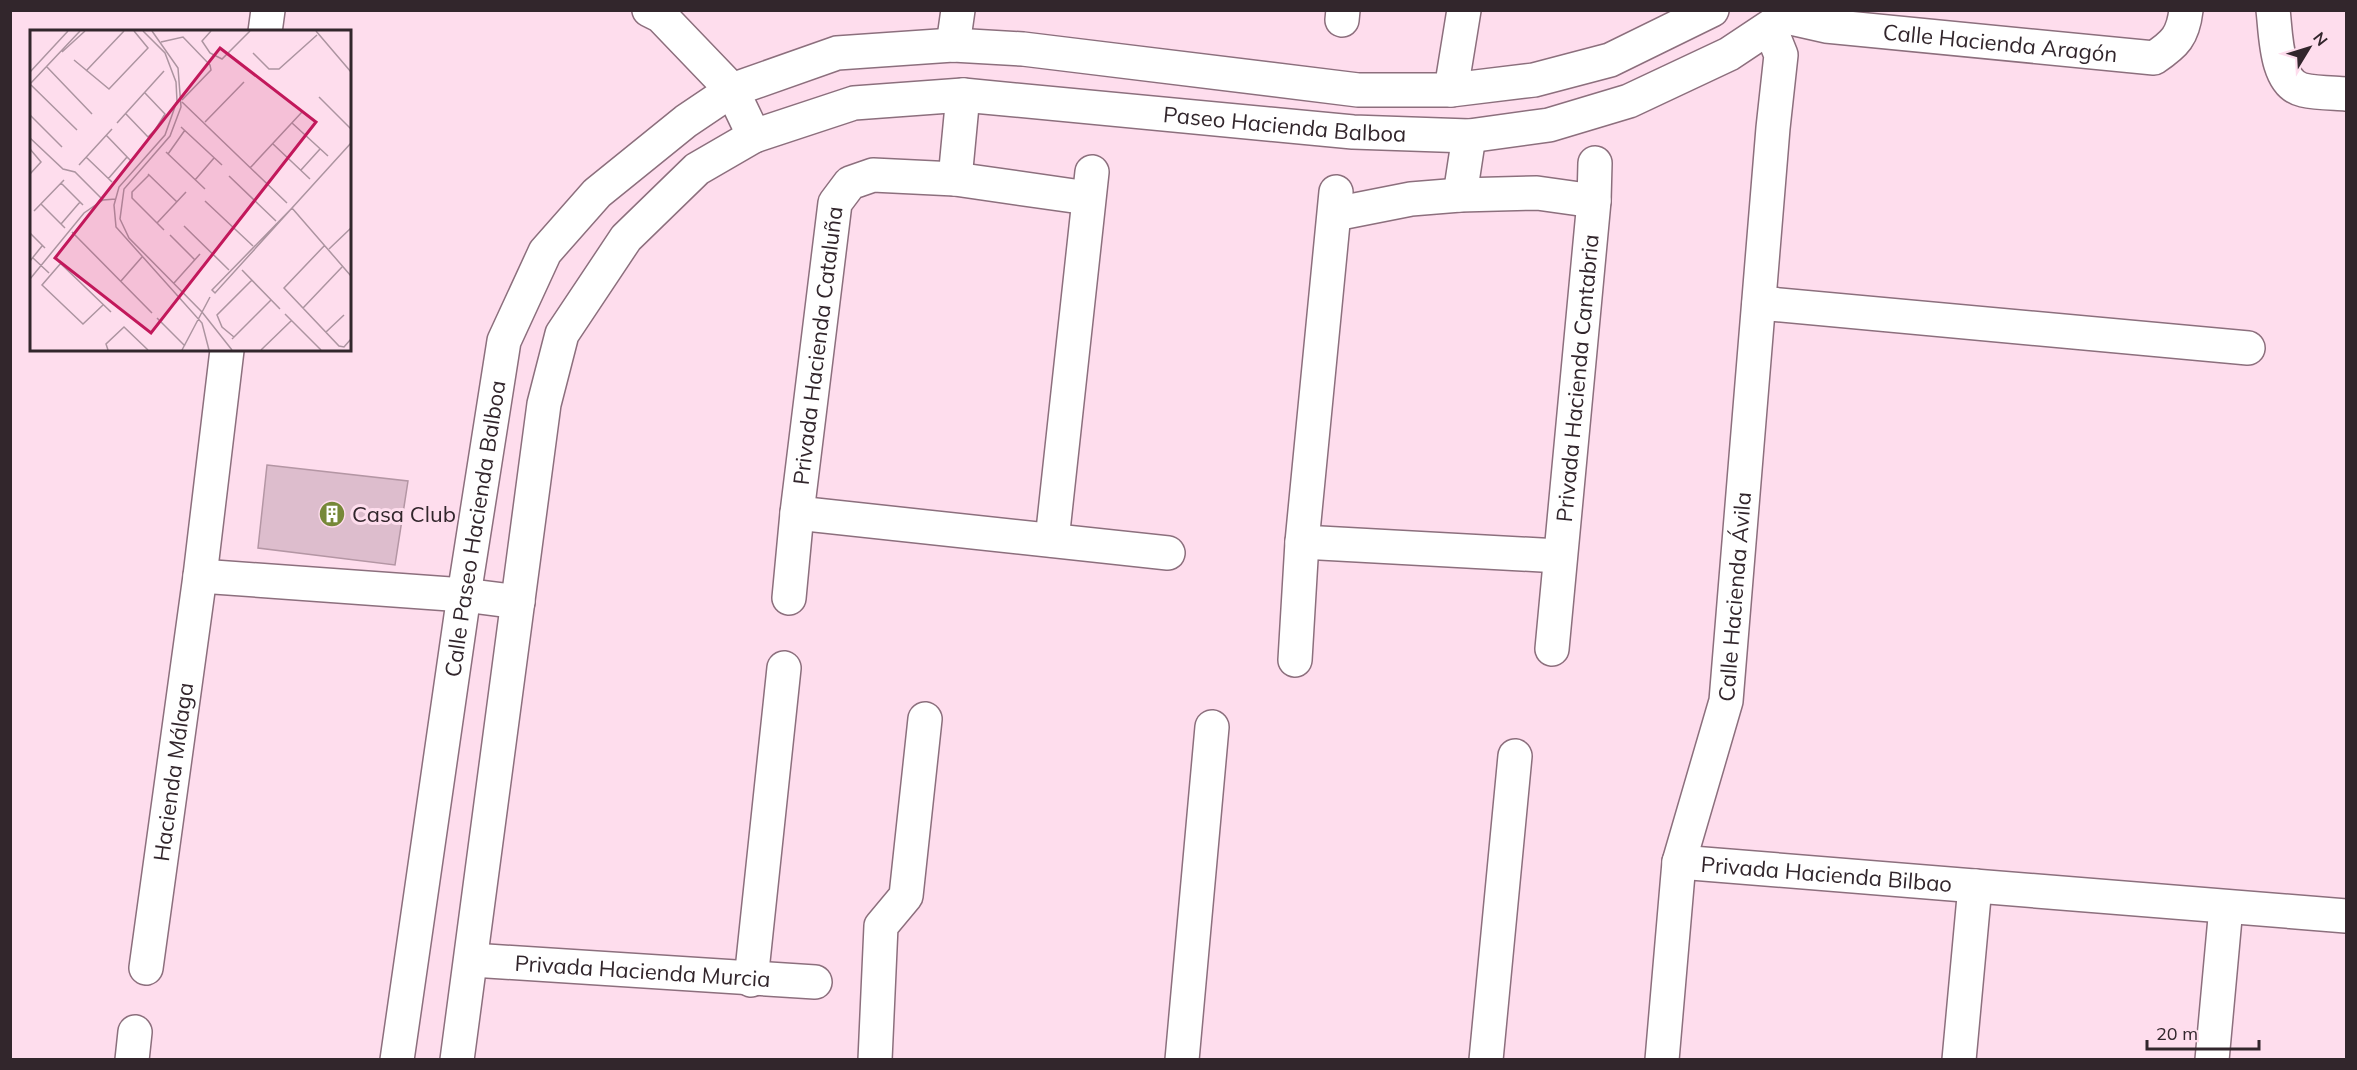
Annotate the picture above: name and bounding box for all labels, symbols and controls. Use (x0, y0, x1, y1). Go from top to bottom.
street label: Calle Hacienda Aragón (1882, 18, 2119, 68)
north arrow (2279, 18, 2339, 78)
text: N (2309, 28, 2332, 50)
inset map (30, 30, 351, 351)
street label: Paseo Hacienda Balboa (1162, 100, 1407, 148)
street label: Privada Hacienda Cataluña (787, 205, 848, 486)
street label: Privada Hacienda Cantabria (1550, 233, 1605, 523)
street label: Calle Paseo Hacienda Balboa (438, 378, 512, 679)
street label: Calle Hacienda Ávila (1712, 491, 1757, 703)
building icon: Casa Club (317, 499, 347, 529)
place label: Casa Club (352, 500, 456, 528)
street label: Hacienda Málaga (147, 681, 199, 863)
street label: Privada Hacienda Bilbao (1700, 850, 1953, 898)
street label: Privada Hacienda Murcia (514, 949, 771, 993)
scale bar (2147, 1013, 2260, 1051)
text: 20 m (2156, 1022, 2198, 1045)

